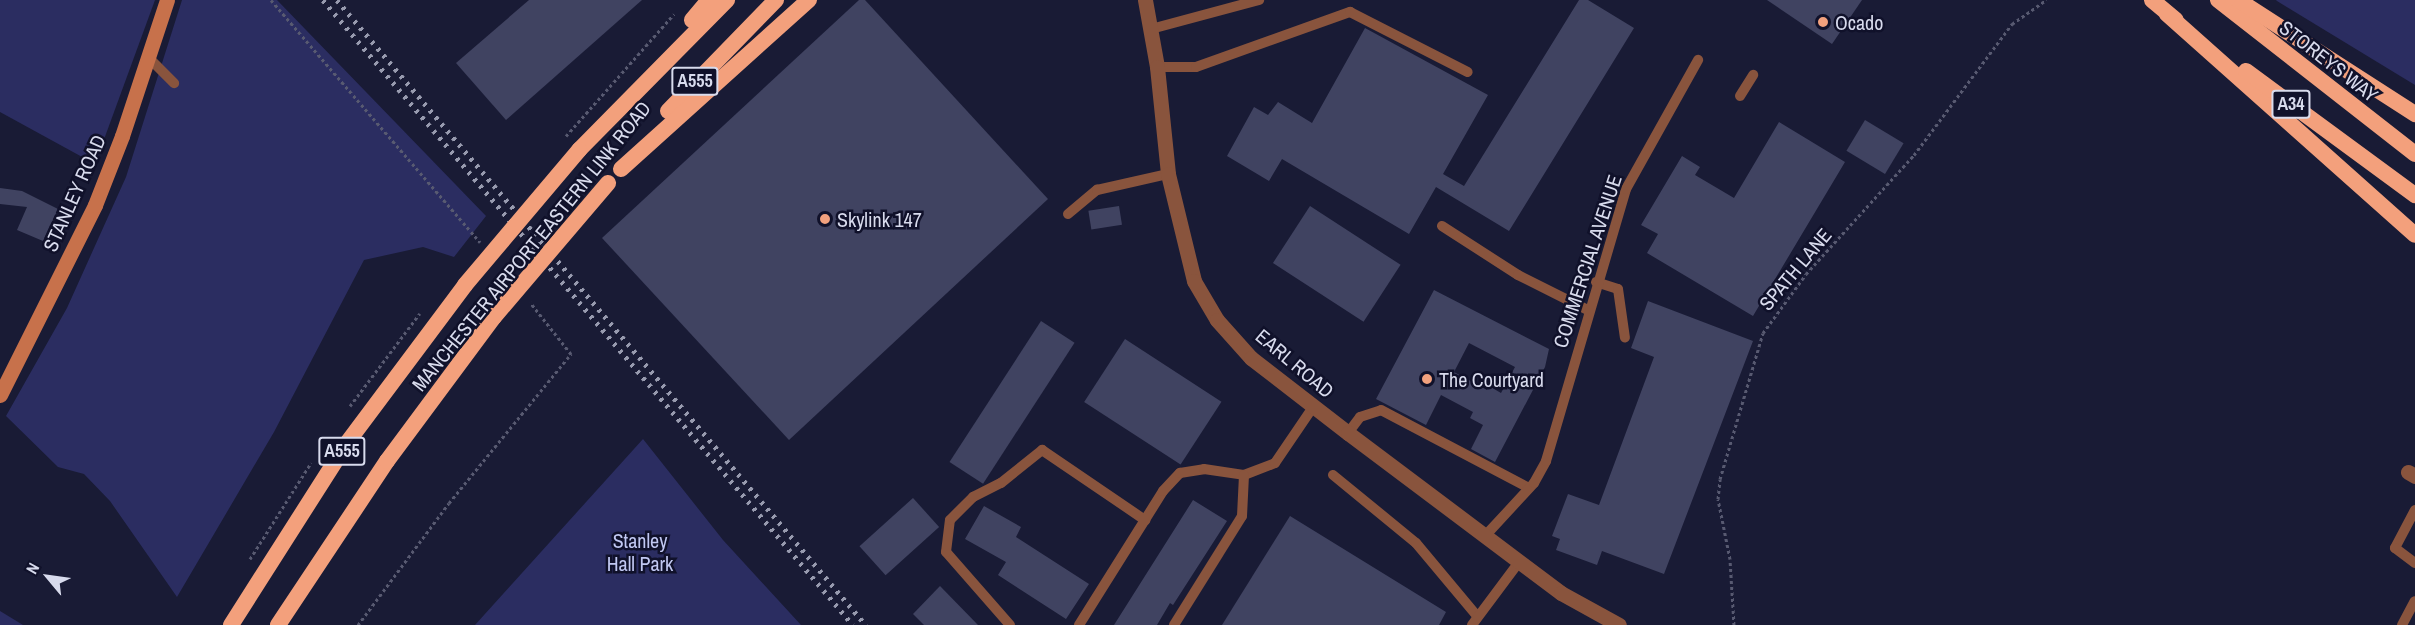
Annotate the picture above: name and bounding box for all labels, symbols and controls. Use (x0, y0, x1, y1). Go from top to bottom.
place label: Ocado (1835, 10, 1883, 34)
marker: Ocado (1816, 15, 1830, 29)
street label: STOREYS WAY (2275, 15, 2383, 107)
road number: A555 (671, 66, 719, 96)
road number: A34 (2270, 89, 2312, 119)
street label: MANCHESTER AIRPORT EASTERN LINK ROAD (406, 96, 656, 396)
street label: STANLEY ROAD (38, 131, 110, 255)
street label: COMMERCIAL AVENUE (1547, 171, 1627, 351)
place label: Skylink 147 (837, 207, 922, 231)
marker: Skylink 147 (818, 212, 832, 226)
street label: SPATH LANE (1754, 223, 1836, 315)
street label: EARL ROAD (1251, 323, 1339, 403)
place label: The Courtyard (1439, 367, 1544, 391)
marker: The Courtyard (1420, 372, 1434, 386)
road number: A555 (318, 436, 366, 466)
park label: Stanley Hall Park (607, 528, 673, 575)
north arrow (18, 547, 78, 607)
text: N (20, 559, 44, 578)

